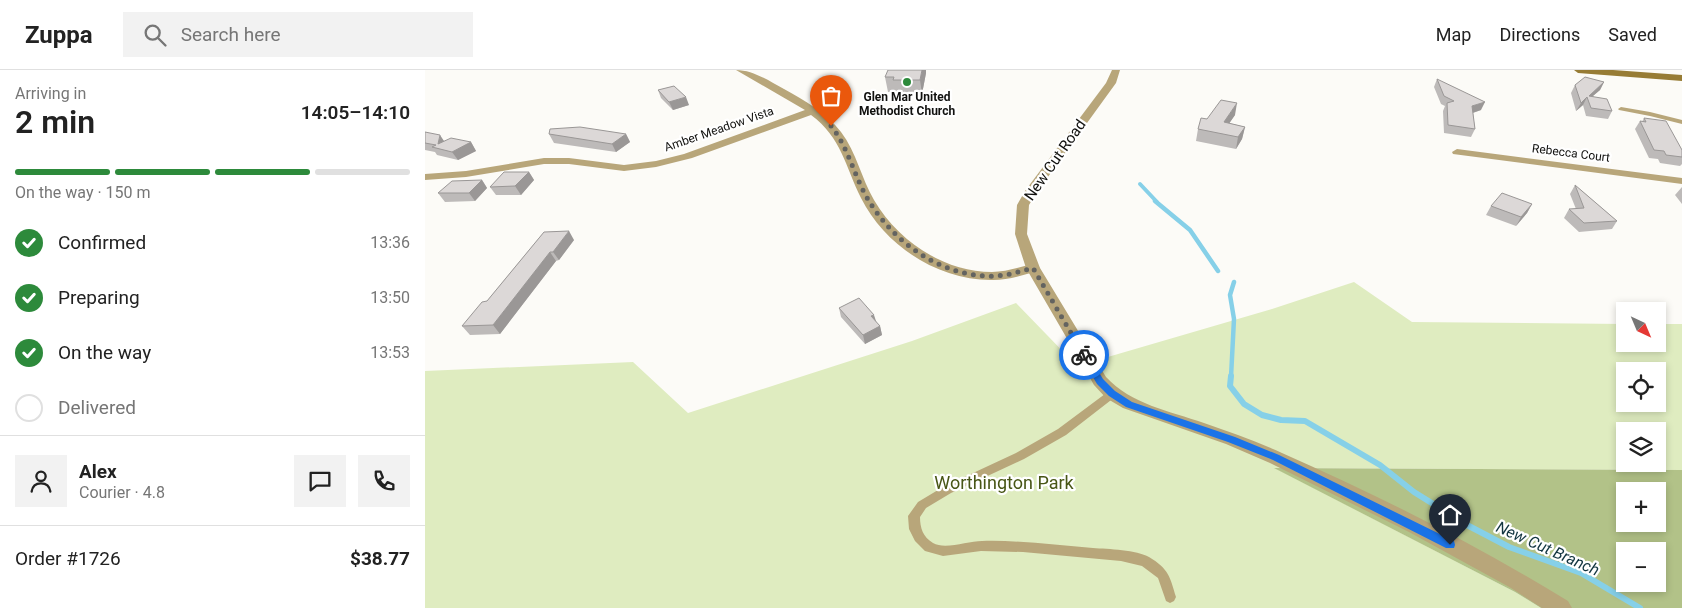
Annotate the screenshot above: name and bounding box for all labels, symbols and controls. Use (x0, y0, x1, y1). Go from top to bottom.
search box (123, 12, 473, 57)
text: Zuppa (25, 21, 93, 49)
icon: search (141, 21, 169, 49)
text: Search here (181, 23, 281, 46)
text: Map (1436, 24, 1471, 45)
text: Directions (1499, 24, 1580, 45)
text: Saved (1608, 24, 1657, 45)
pin (810, 75, 852, 126)
marker: Glen Mar United Methodist Church (901, 76, 913, 88)
icon: bag (817, 82, 845, 110)
text: Arriving in (15, 84, 86, 103)
place label: Glen Mar United Methodist Church (859, 90, 955, 118)
text: 14:05–14:10 (301, 101, 410, 124)
text: 2 min (15, 103, 95, 141)
street label: Amber Meadow Vista (663, 104, 775, 154)
street label: New Cut Road (1020, 116, 1090, 204)
street label: Rebecca Court (1531, 141, 1611, 165)
text: On the way · 150 m (15, 183, 151, 202)
icon: check (15, 229, 43, 257)
text: Confirmed (58, 231, 146, 254)
text: 13:36 (370, 233, 410, 252)
icon: check (15, 284, 43, 312)
text: Preparing (58, 286, 140, 309)
text: 13:50 (370, 288, 410, 307)
north arrow (1616, 302, 1666, 352)
map controls (1616, 302, 1666, 592)
courier (1059, 330, 1109, 380)
icon: check (15, 339, 43, 367)
text: On the way (58, 341, 151, 364)
icon: bike (1070, 341, 1098, 369)
text: 13:53 (370, 343, 410, 362)
button: locate (1616, 362, 1666, 412)
text: Delivered (58, 396, 136, 419)
button: layers (1616, 422, 1666, 472)
button: person (15, 455, 67, 507)
button: chat (294, 455, 346, 507)
button: phone (358, 455, 410, 507)
text: Alex (79, 460, 117, 483)
park label: Worthington Park (934, 472, 1075, 493)
button: + (1616, 482, 1666, 532)
text: Courier · 4.8 (79, 483, 165, 502)
pin (1429, 494, 1471, 545)
icon: home (1436, 501, 1464, 529)
water label: New Cut Branch (1493, 517, 1602, 580)
button: − (1616, 542, 1666, 592)
text: Order #1726 (15, 547, 121, 570)
text: $38.77 (350, 547, 410, 570)

